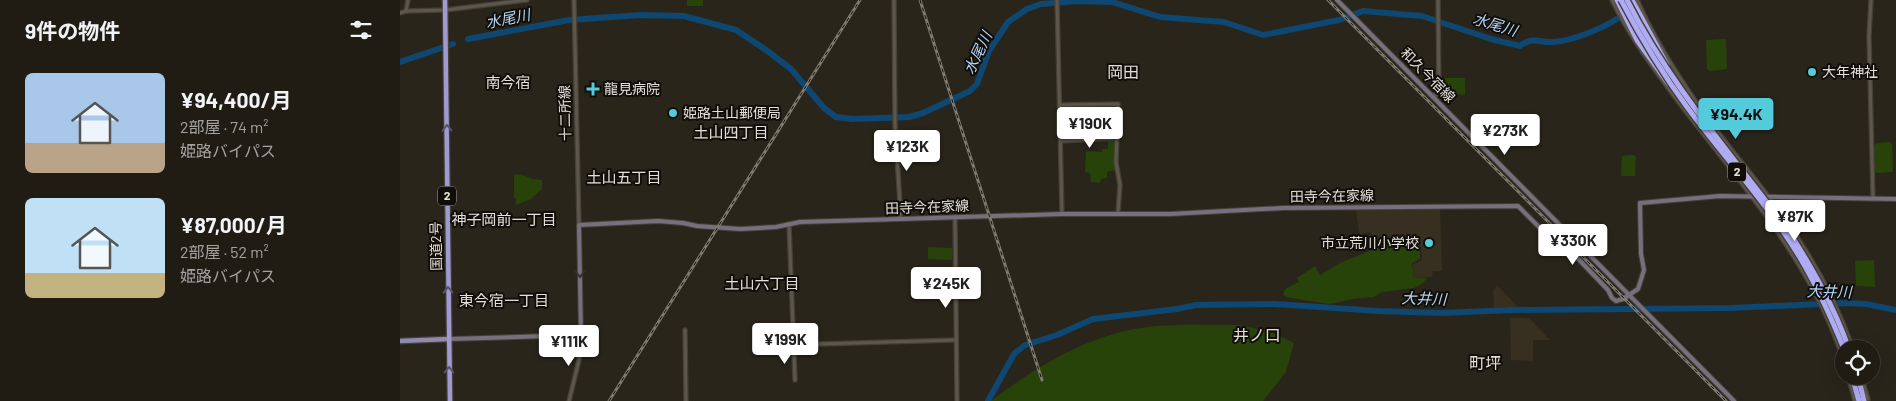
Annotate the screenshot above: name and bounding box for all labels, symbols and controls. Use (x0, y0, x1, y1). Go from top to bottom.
water label: 水尾川 (484, 5, 534, 31)
water label: 水尾川 (1471, 9, 1521, 40)
icon: filters (347, 16, 375, 44)
text: 9件の物件 (25, 18, 120, 43)
water label: 水尾川 (959, 27, 996, 77)
street label: 和久今宿線 (1398, 44, 1459, 105)
district label: 岡田 (1107, 62, 1139, 81)
place label: 大年神社 (1822, 63, 1878, 80)
marker: 大年神社 (1806, 66, 1818, 78)
district label: 南今宿 (485, 73, 531, 91)
place label: 龍見病院 (604, 80, 660, 97)
marker: 龍見病院 (586, 82, 600, 96)
street label: 十二所線 (556, 85, 573, 141)
text: ¥94,400/月 (180, 87, 291, 112)
icon: home (65, 93, 125, 153)
pin: ¥94.4K (1695, 98, 1777, 140)
place label: 姫路土山郵便局 (683, 104, 781, 121)
text: ¥94.4K (1709, 104, 1763, 123)
pin: ¥190K (1055, 106, 1125, 149)
marker: 姫路土山郵便局 (667, 107, 679, 119)
text: ¥190K (1068, 113, 1112, 132)
pin: ¥273K (1470, 114, 1540, 156)
text: 2部屋 · 74 m² (180, 117, 268, 136)
text: ¥273K (1482, 120, 1528, 139)
one-way arrow (442, 123, 452, 131)
district label: 土山四丁目 (693, 123, 769, 141)
pin: ¥123K (872, 130, 942, 172)
text: ¥123K (885, 136, 929, 155)
text: 姫路バイパス (180, 141, 276, 160)
road number: 2 (1728, 162, 1746, 182)
district label: 土山五丁目 (586, 168, 662, 186)
street label: 田寺今在家線 (1290, 186, 1374, 205)
road number: 2 (438, 187, 456, 206)
street label: 田寺今在家線 (885, 197, 969, 216)
pin: ¥87K (1765, 200, 1825, 242)
text: ¥87K (1776, 206, 1814, 225)
district label: 神子岡前一丁目 (451, 210, 557, 228)
text: ¥87,000/月 (180, 212, 287, 237)
icon: home (65, 218, 125, 278)
street label: 国道2号 (427, 221, 444, 271)
pin: ¥330K (1538, 224, 1608, 266)
text: ¥330K (1549, 230, 1597, 249)
place label: 市立荒川小学校 (1321, 234, 1419, 251)
marker: 市立荒川小学校 (1423, 237, 1435, 249)
text: 2部屋 · 52 m² (180, 242, 269, 261)
text: 姫路バイパス (180, 266, 276, 285)
pin: ¥245K (911, 266, 981, 309)
one-way arrow (575, 270, 585, 278)
text: ¥245K (922, 273, 970, 292)
district label: 土山六丁目 (724, 274, 800, 292)
water label: 大井川 (1806, 282, 1854, 300)
one-way arrow (443, 286, 453, 294)
water label: 大井川 (1401, 288, 1449, 308)
district label: 東今宿一丁目 (459, 291, 549, 309)
pin: ¥199K (750, 322, 820, 365)
pin: ¥111K (534, 324, 604, 367)
district label: 井ノ口 (1233, 325, 1281, 344)
text: ¥199K (763, 329, 807, 348)
text: ¥111K (550, 331, 588, 350)
map controls (1835, 340, 1880, 385)
button: locate (1835, 340, 1880, 385)
district label: 町坪 (1469, 353, 1501, 372)
one-way arrow (444, 366, 454, 374)

